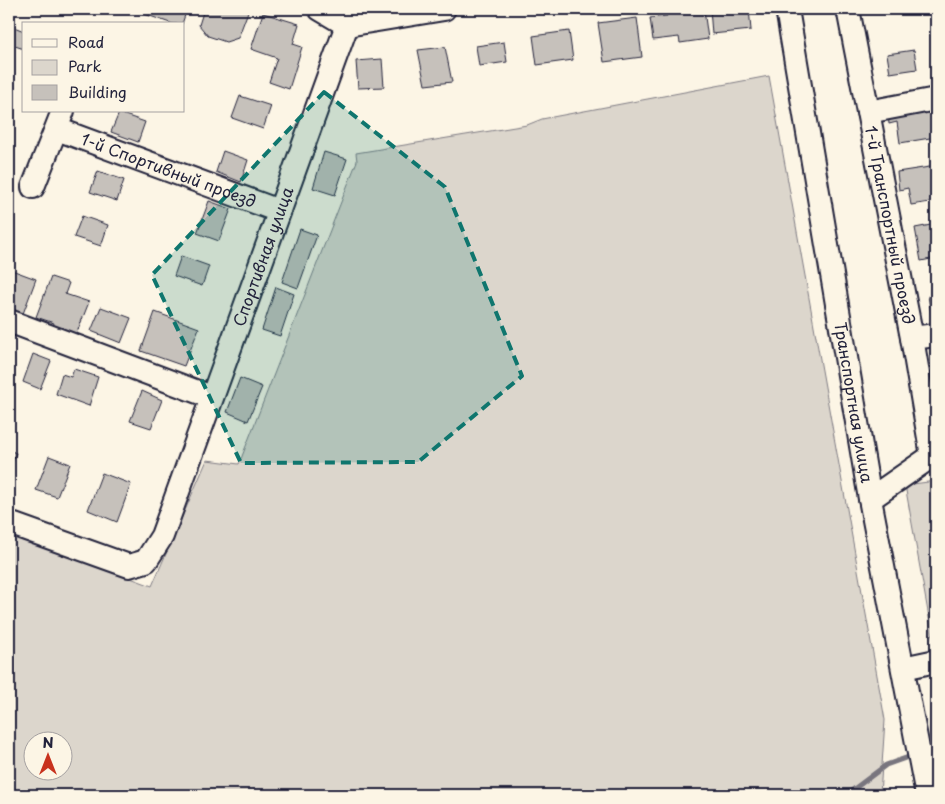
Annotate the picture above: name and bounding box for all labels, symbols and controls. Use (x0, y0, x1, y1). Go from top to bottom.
legend (22, 22, 185, 112)
text: Road (68, 30, 104, 53)
text: Park (68, 54, 102, 77)
text: Building (68, 80, 127, 103)
street label: 1-й Транспортный проезд (860, 123, 922, 326)
street label: 1-й Спортивный проезд (78, 126, 260, 213)
street label: Спортивная улица (226, 183, 299, 330)
street label: Транспортная улица (829, 320, 880, 484)
north arrow (22, 732, 72, 782)
text: N (42, 732, 54, 753)

